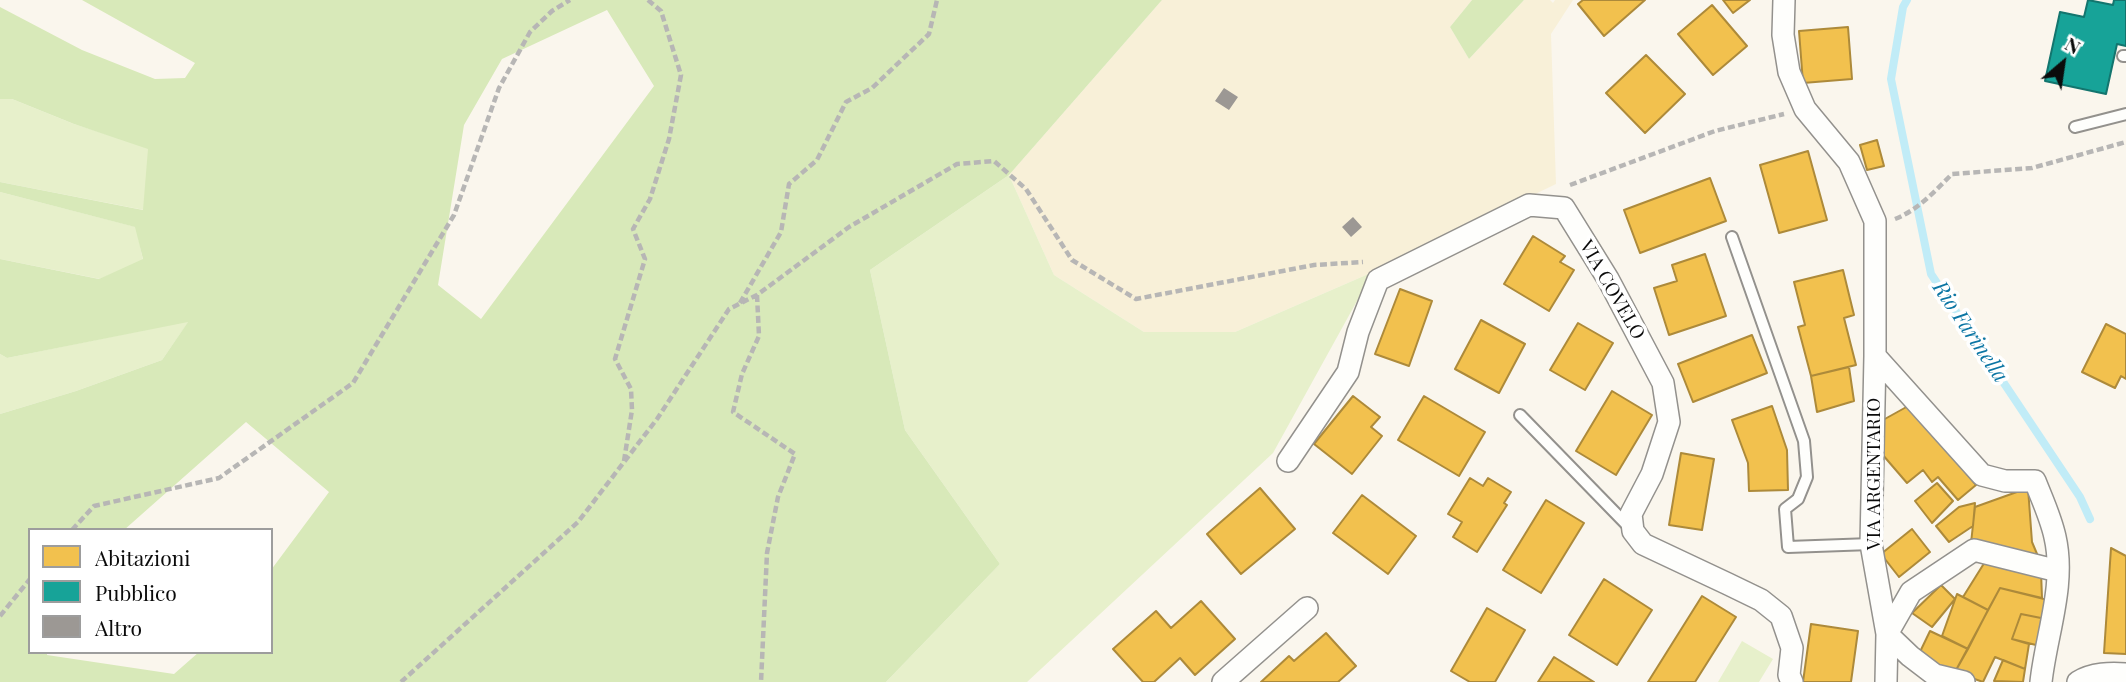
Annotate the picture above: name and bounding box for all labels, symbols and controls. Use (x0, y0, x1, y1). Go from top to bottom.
north arrow (2028, 28, 2098, 98)
text: N (2061, 30, 2085, 59)
street label: VIA COVELO (1574, 236, 1650, 344)
water label: Rio Farinella (1927, 276, 2013, 388)
street label: VIA ARGENTARIO (1863, 398, 1885, 550)
legend (28, 528, 273, 654)
text: Abitazioni (95, 543, 190, 571)
text: Pubblico (95, 578, 177, 606)
text: Altro (95, 613, 142, 641)

